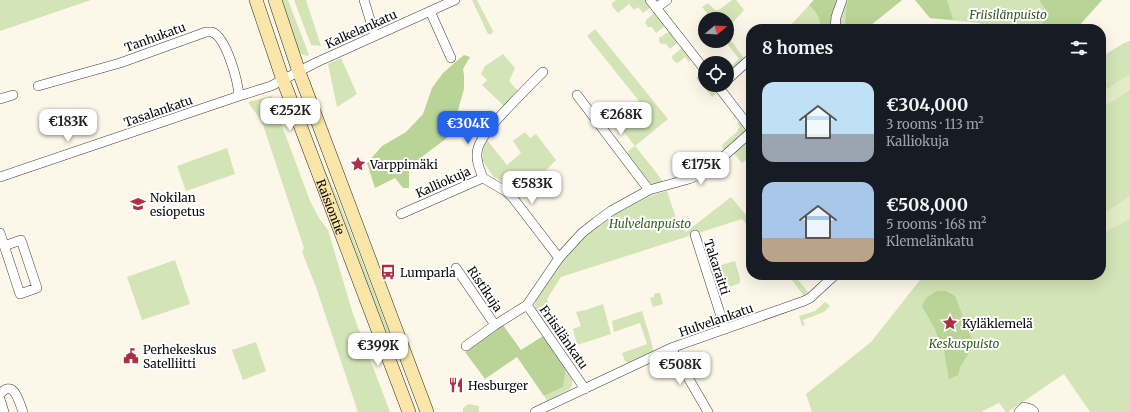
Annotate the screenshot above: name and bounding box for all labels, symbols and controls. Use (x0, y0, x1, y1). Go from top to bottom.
street label: Kalkelankatu (323, 6, 399, 51)
park label: Friisilänpuisto (968, 7, 1047, 22)
north arrow (698, 12, 734, 48)
map controls (698, 12, 734, 92)
street label: Tanhukatu (122, 19, 188, 55)
text: 8 homes (762, 37, 833, 59)
icon: filters (1068, 37, 1090, 59)
button: locate (698, 56, 734, 92)
street label: Tasalankatu (122, 92, 195, 130)
text: €304,000 (886, 94, 968, 116)
pin: €252K (262, 98, 318, 132)
icon: home (794, 98, 842, 146)
text: €252K (269, 102, 311, 119)
pin: €268K (593, 102, 649, 136)
text: €268K (600, 106, 642, 123)
pin: €183K (40, 109, 96, 143)
pin: €304K (440, 111, 496, 145)
text: €183K (48, 113, 88, 130)
text: €304K (446, 115, 490, 132)
text: 3 rooms · 113 m² (886, 116, 984, 133)
text: Kalliokuja (886, 133, 949, 150)
pin: €175K (673, 152, 729, 186)
place icon: Varppimäki (349, 155, 367, 173)
text: €175K (681, 156, 721, 173)
place label: Varppimäki (369, 157, 438, 172)
street label: Kalliokuja (413, 163, 473, 201)
pin: €583K (504, 171, 560, 205)
text: €583K (511, 175, 553, 192)
street label: Raisiontie (314, 177, 348, 237)
place label: Nokilan esiopetus (150, 190, 205, 219)
text: €508,000 (886, 194, 968, 216)
school or university icon: Nokilan esiopetus (129, 195, 147, 213)
icon: home (794, 198, 842, 246)
park label: Hulvelanpuisto (608, 216, 691, 231)
text: 5 rooms · 168 m² (886, 216, 986, 233)
text: Klemelänkatu (886, 233, 974, 250)
street label: Takaraitti (701, 237, 733, 297)
bus stop icon: Lumparla (379, 263, 397, 281)
street label: Ristikuja (464, 263, 506, 315)
place label: Lumparla (400, 265, 456, 280)
street label: Hulvelankatu (677, 300, 756, 340)
street label: Friisilänkatu (537, 302, 592, 372)
place icon: Kyläklemelä (941, 314, 959, 332)
place label: Kyläklemelä (962, 316, 1033, 331)
pin: €399K (350, 333, 406, 367)
park label: Keskuspuisto (928, 336, 1000, 351)
text: €399K (357, 337, 399, 354)
place label: Perhekeskus Satelliitti (143, 342, 216, 371)
public building icon: Perhekeskus Satelliitti (122, 347, 140, 365)
pin: €508K (652, 352, 708, 386)
text: €508K (659, 356, 701, 373)
restaurant icon: Hesburger (447, 376, 465, 394)
place label: Hesburger (468, 378, 529, 393)

